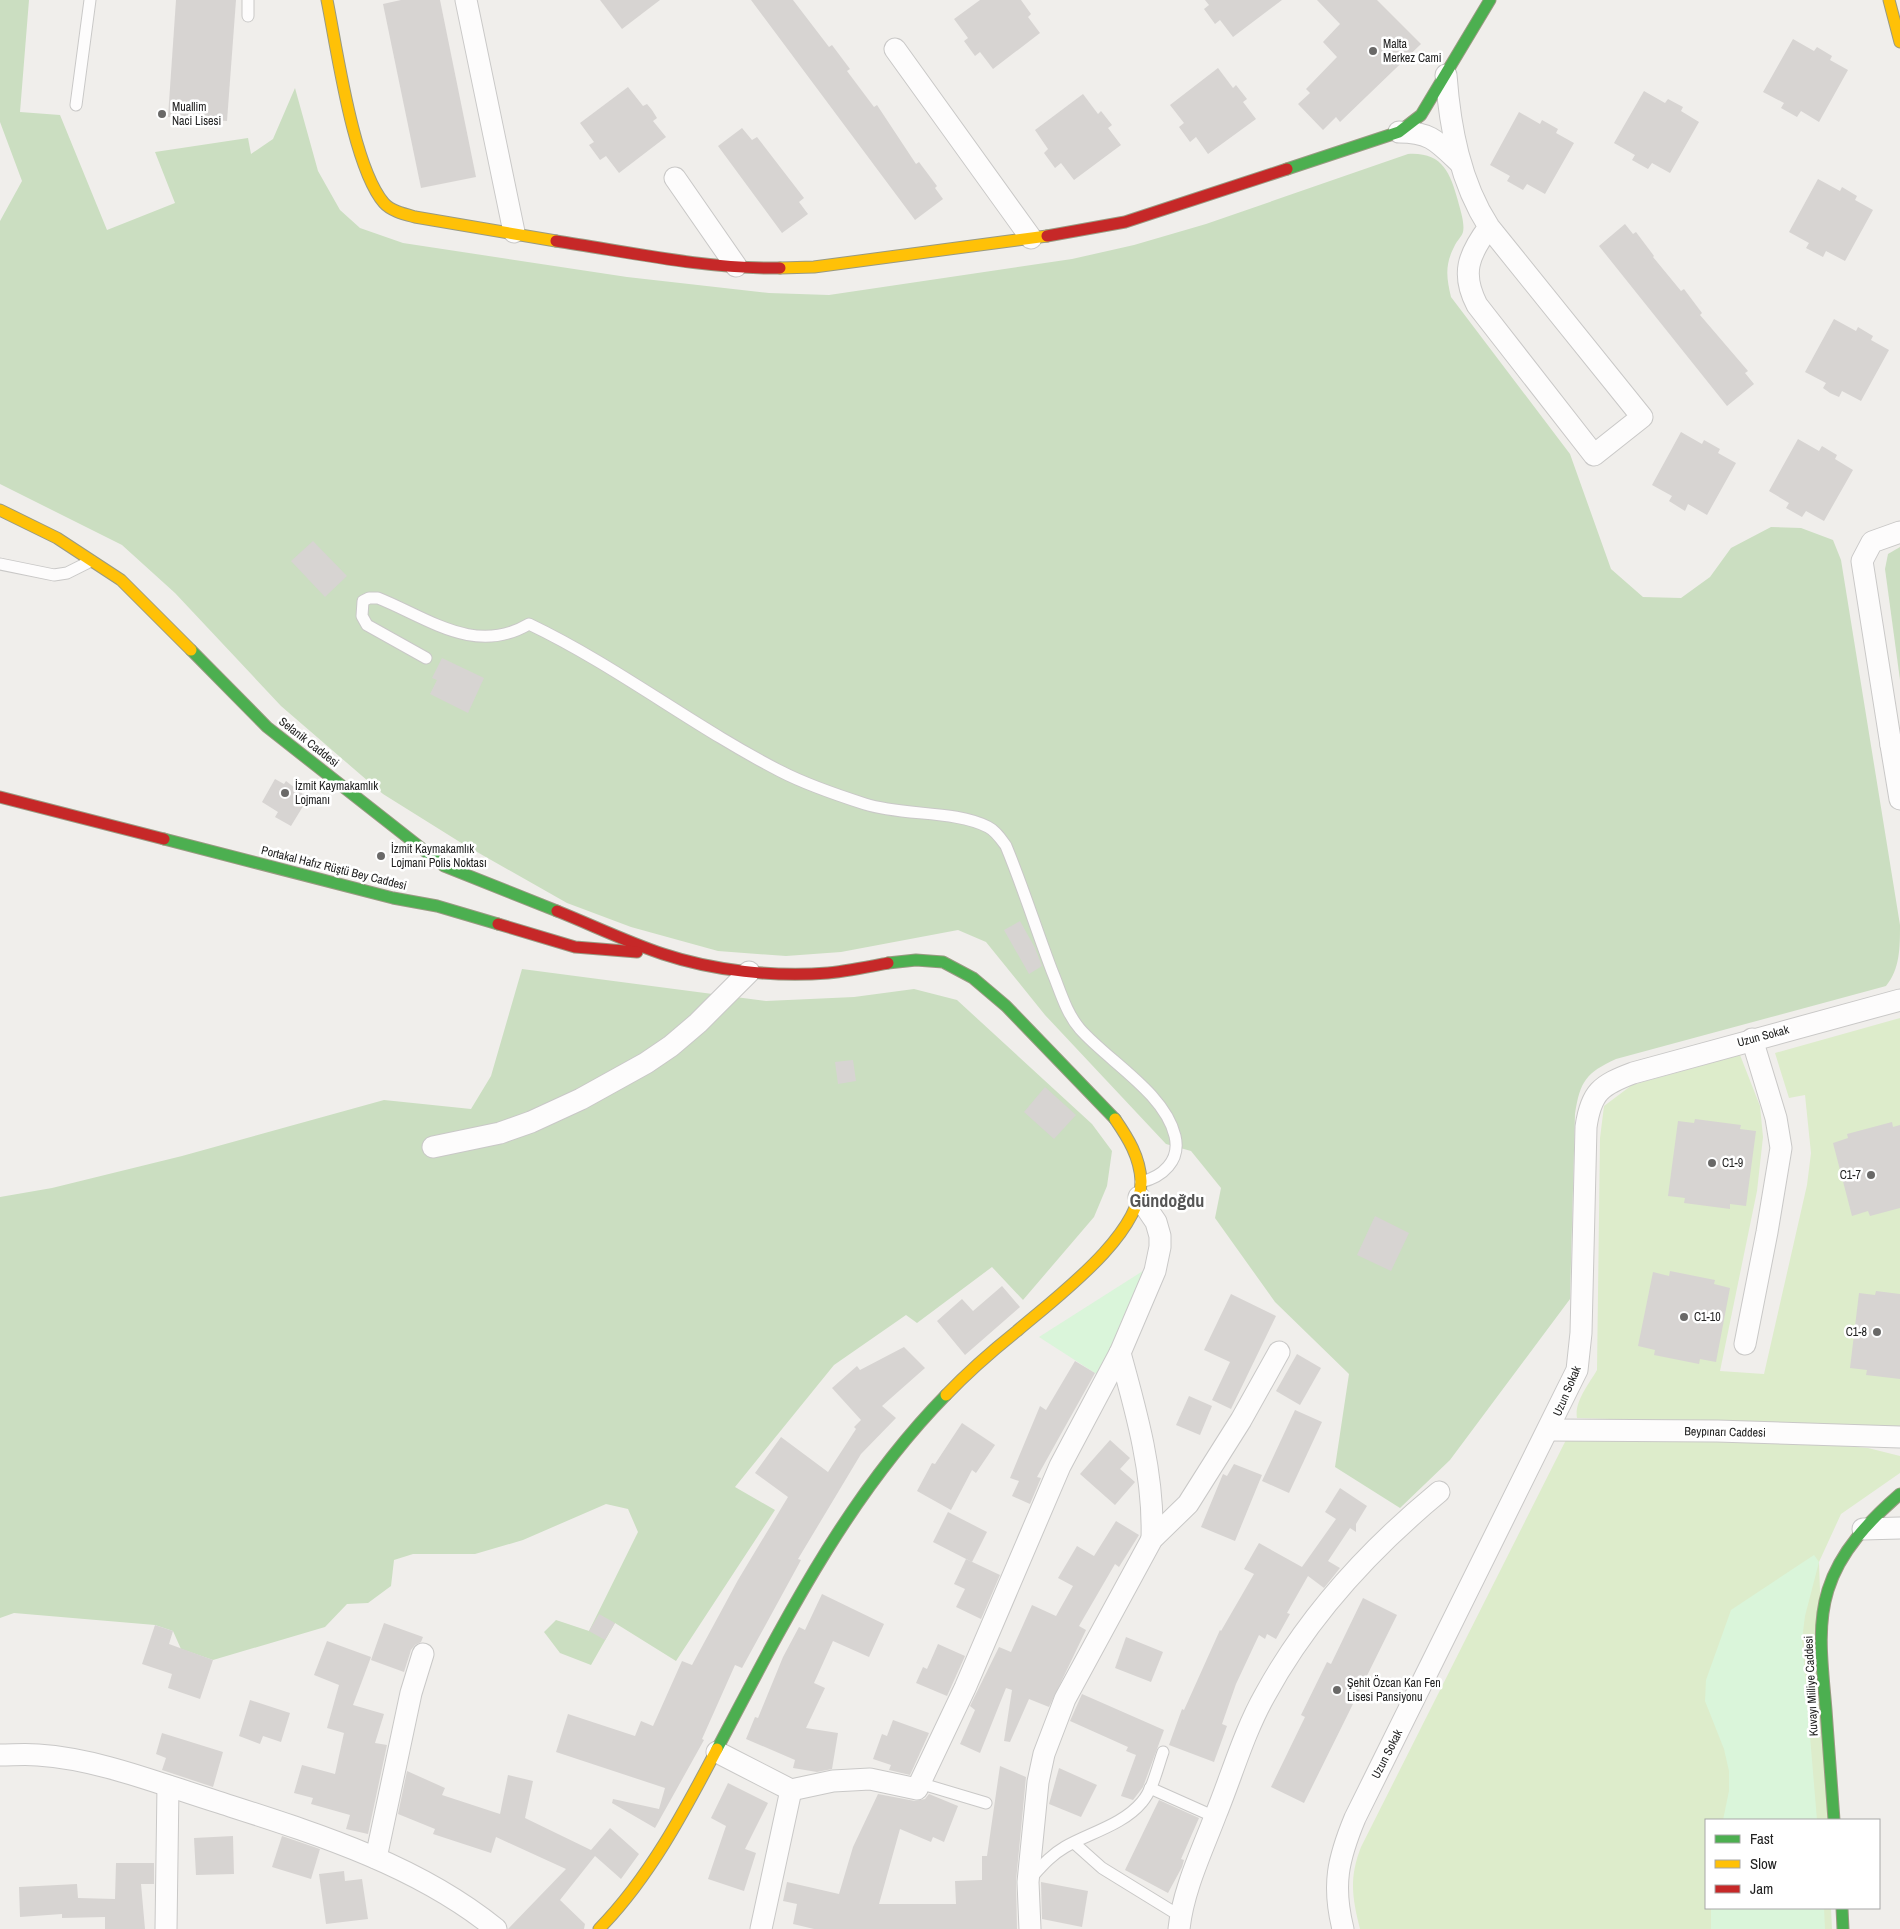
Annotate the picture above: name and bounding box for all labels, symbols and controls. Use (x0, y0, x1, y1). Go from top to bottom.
place label: Malta Merkez Cami (1383, 36, 1442, 66)
marker: Malta Merkez Cami (1367, 45, 1379, 57)
place label: Muallim Naci Lisesi (172, 99, 221, 129)
marker: Muallim Naci Lisesi (156, 108, 168, 120)
street label: Selanik Caddesi (276, 713, 342, 771)
place label: İzmit Kaymakamlık Lojmanı (295, 778, 378, 808)
marker: İzmit Kaymakamlık Lojmanı (279, 787, 291, 799)
place label: İzmit Kaymakamlık Lojmanı Polis Noktası (391, 841, 487, 871)
street label: Portakal Hafız Rüştü Bey Caddesi (260, 842, 408, 894)
marker: İzmit Kaymakamlık Lojmanı Polis Noktası (375, 850, 387, 862)
street label: Uzun Sokak (1735, 1021, 1791, 1051)
place label: C1-9 (1722, 1155, 1743, 1171)
marker: C1-9 (1706, 1157, 1718, 1169)
place label: C1-7 (1840, 1167, 1862, 1183)
marker: C1-7 (1865, 1169, 1877, 1181)
district label: Gündoğdu (1130, 1188, 1204, 1213)
place label: C1-10 (1694, 1309, 1721, 1325)
marker: C1-10 (1678, 1311, 1690, 1323)
place label: C1-8 (1846, 1324, 1867, 1340)
marker: C1-8 (1871, 1326, 1883, 1338)
street label: Uzun Sokak (1549, 1363, 1585, 1419)
street label: Beypınarı Caddesi (1684, 1423, 1766, 1441)
street label: Kuvayı Milliye Caddesi (1800, 1635, 1822, 1737)
place label: Şehit Özcan Kan Fen Lisesi Pansiyonu (1347, 1674, 1441, 1705)
marker: Şehit Özcan Kan Fen Lisesi Pansiyonu (1331, 1684, 1343, 1696)
street label: Uzun Sokak (1368, 1727, 1406, 1781)
legend (1705, 1819, 1880, 1909)
text: Fast (1750, 1828, 1774, 1849)
text: Slow (1750, 1853, 1777, 1874)
text: Jam (1750, 1878, 1773, 1899)

